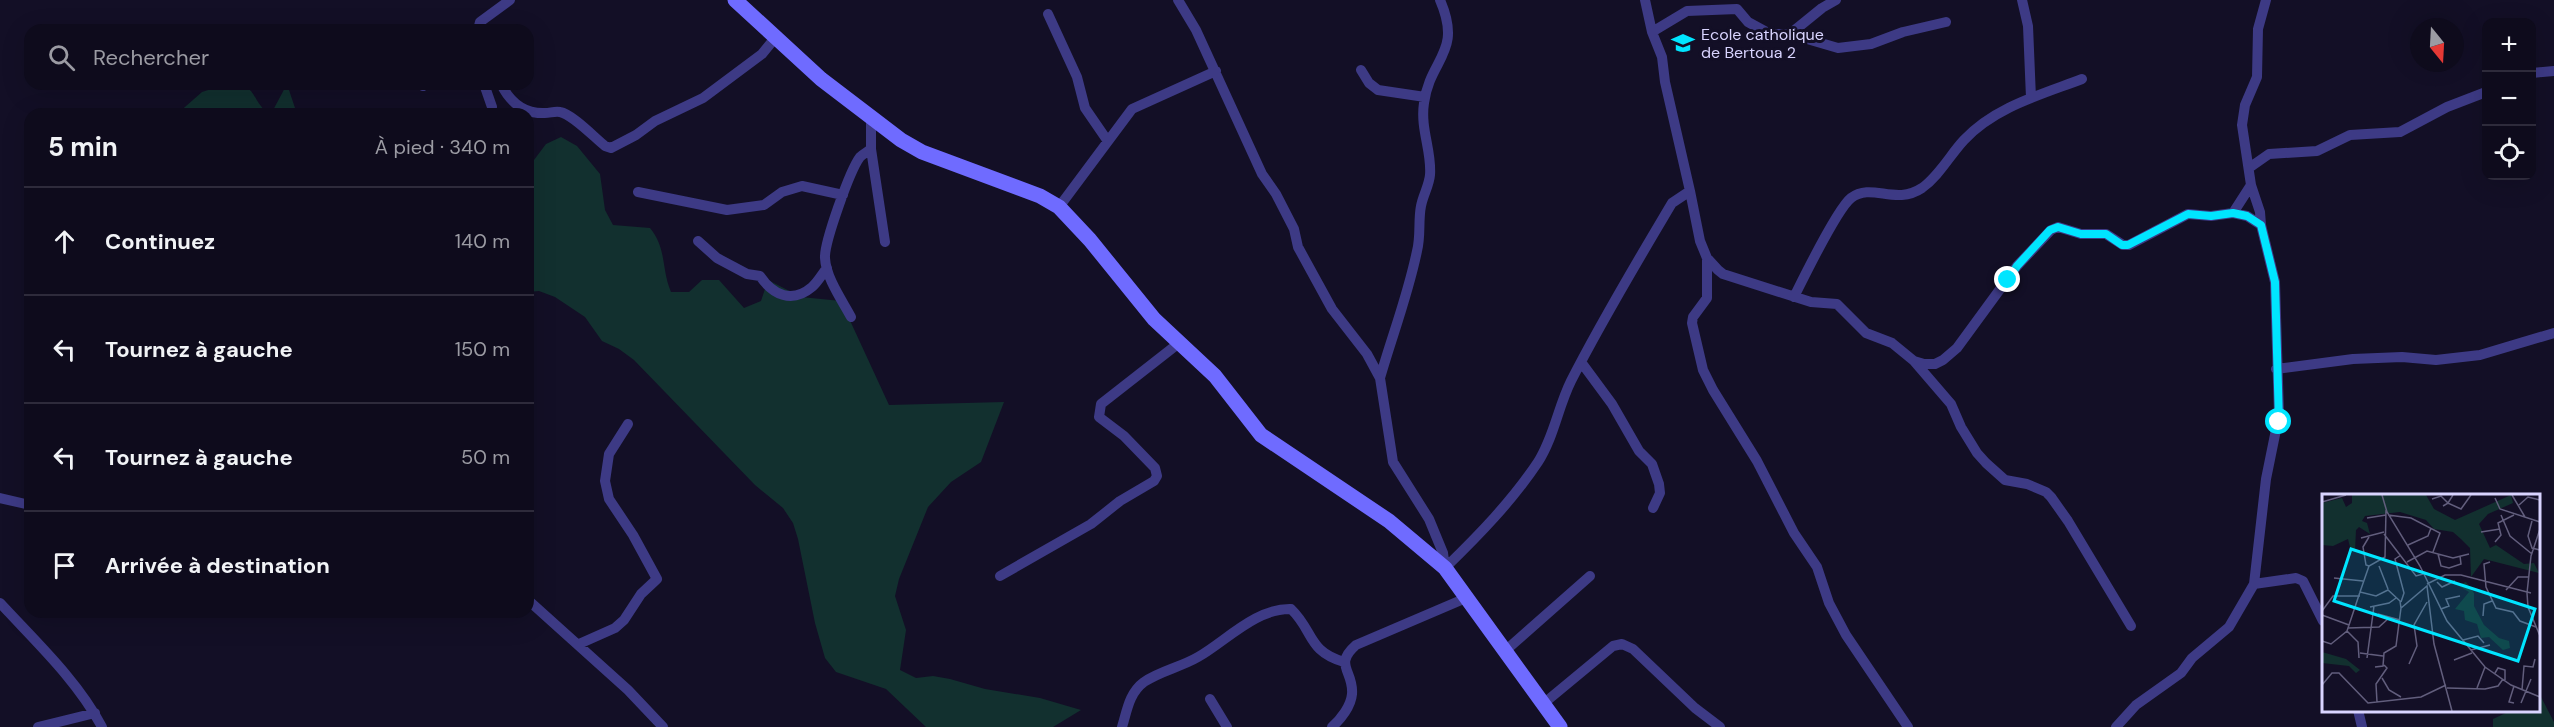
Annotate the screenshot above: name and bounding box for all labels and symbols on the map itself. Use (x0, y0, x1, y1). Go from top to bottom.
north arrow (2410, 18, 2464, 72)
place label: Ecole catholique de Bertoua 2 (1701, 24, 1824, 63)
school or university icon: Ecole catholique de Bertoua 2 (1670, 30, 1696, 56)
route end (1994, 266, 2020, 292)
route start (2265, 408, 2291, 434)
inset map (2322, 494, 2539, 712)

